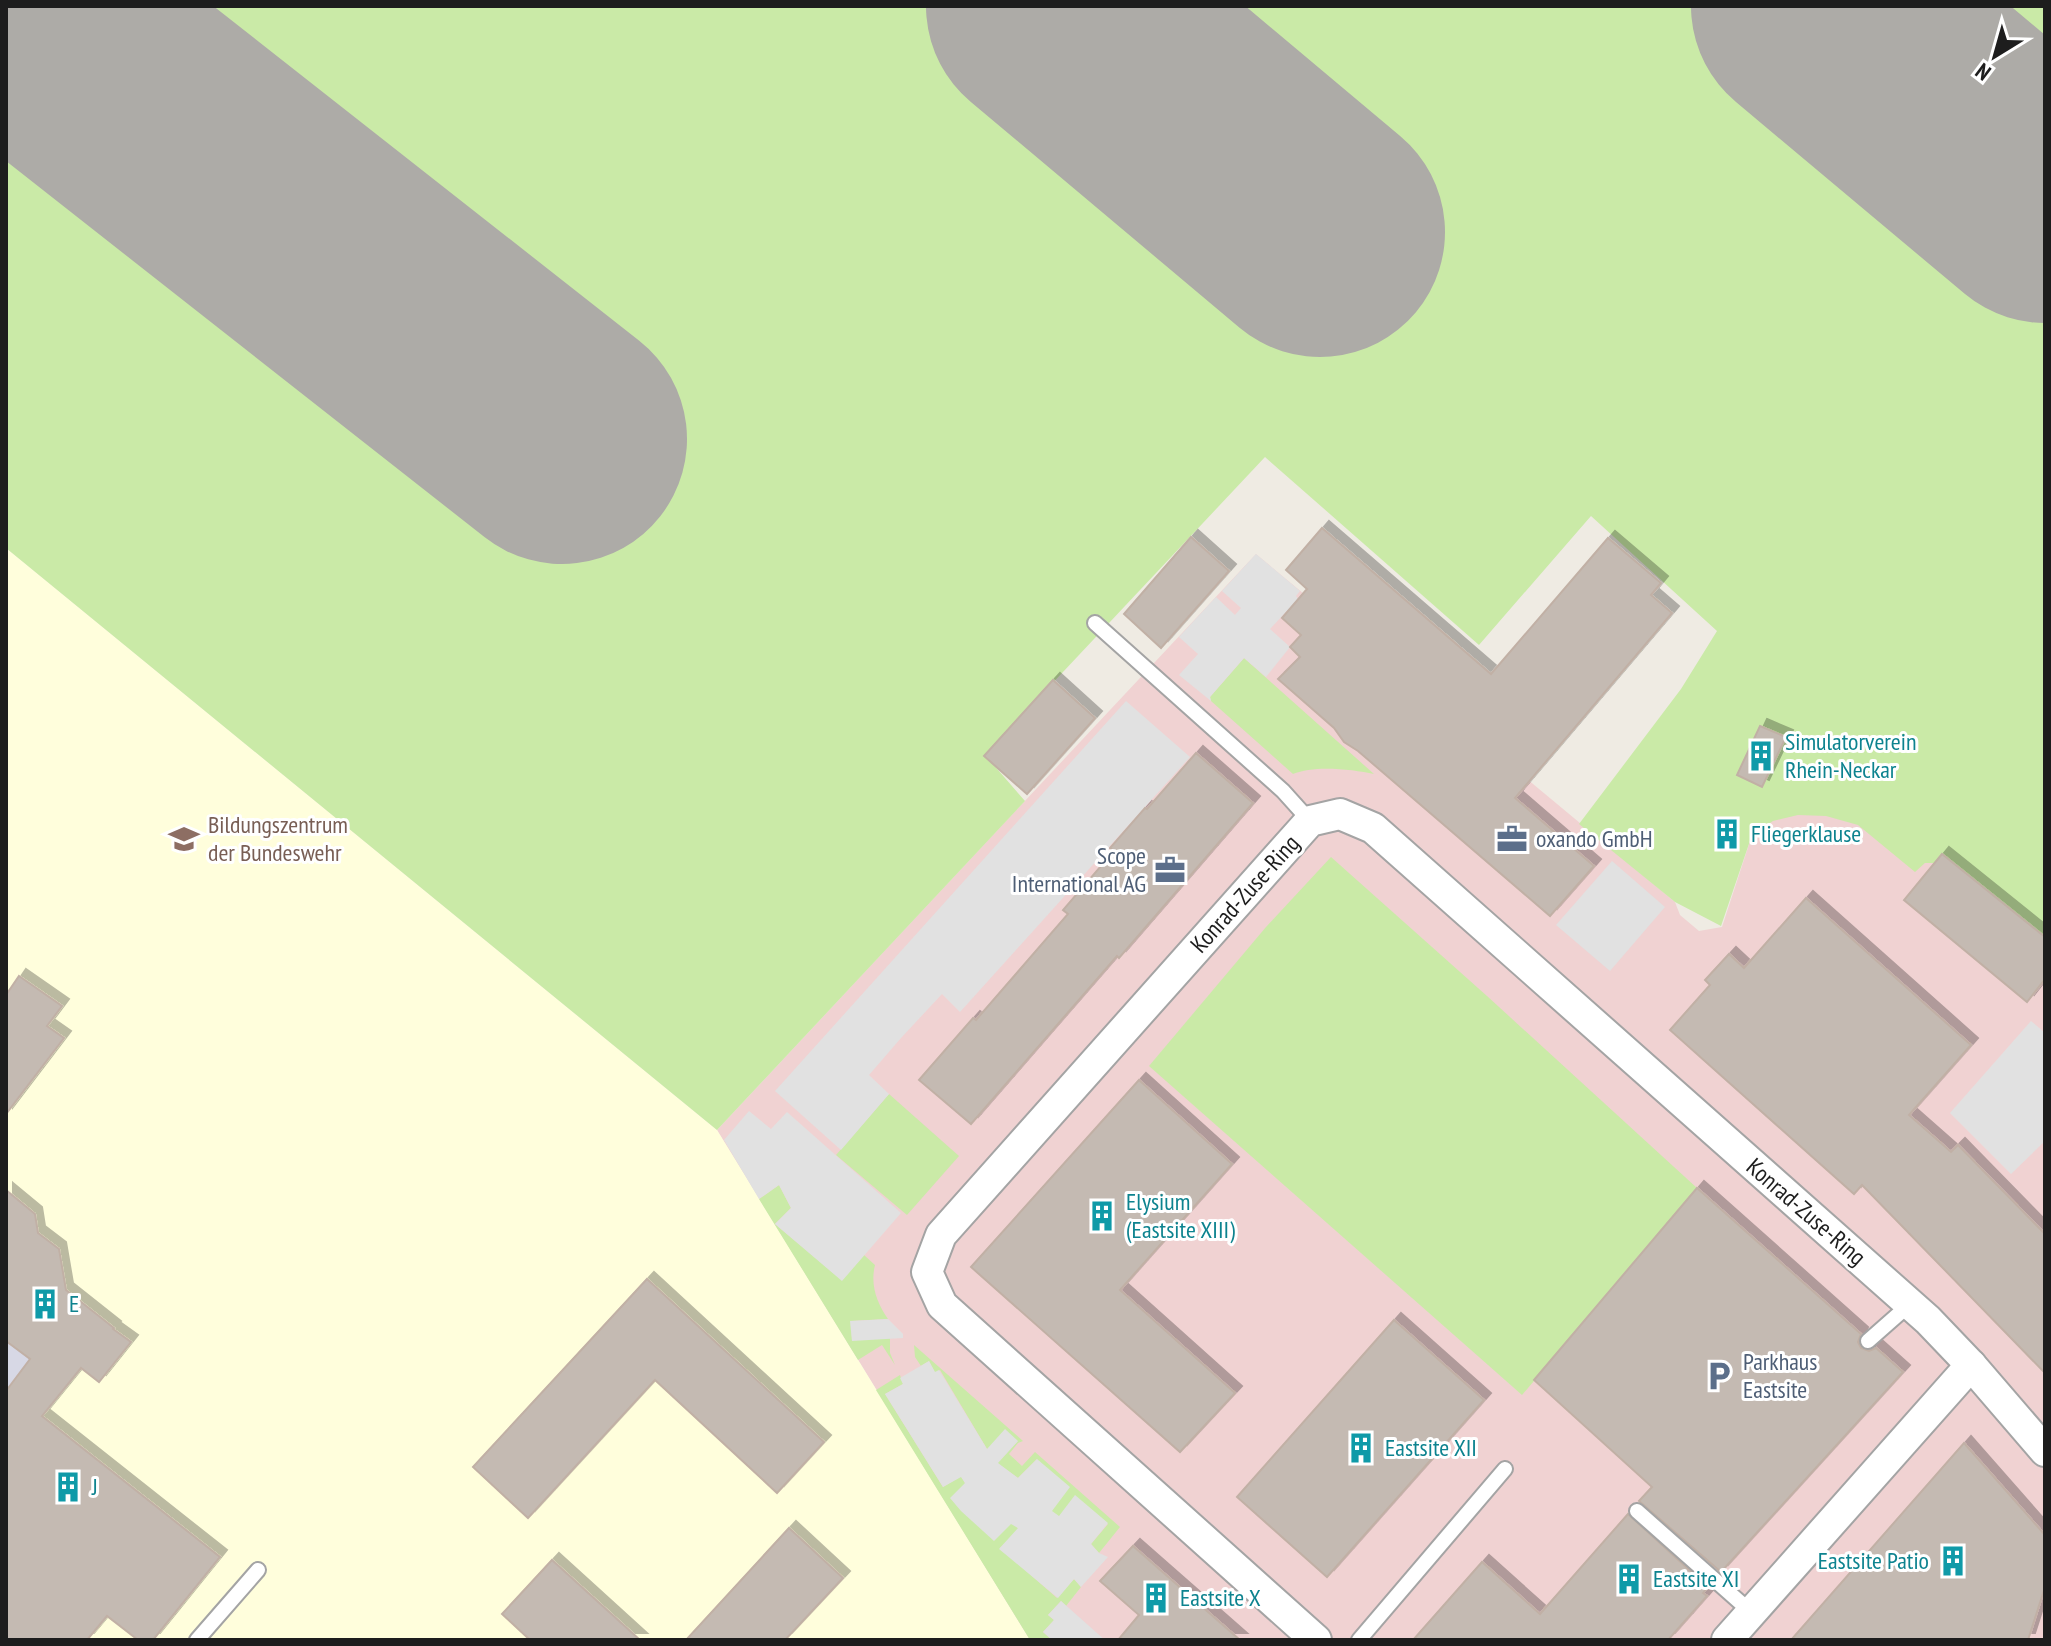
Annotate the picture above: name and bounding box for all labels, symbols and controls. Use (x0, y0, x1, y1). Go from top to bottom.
north arrow (1955, 16, 2035, 96)
text: N (1970, 57, 1996, 87)
place label: Simulatorverein Rhein-Neckar (1785, 726, 1917, 785)
building icon: Simulatorverein Rhein-Neckar (1744, 739, 1778, 773)
place label: Bildungszentrum der Bundeswehr (208, 809, 348, 868)
building icon: Fliegerklause (1710, 817, 1744, 851)
place label: Fliegerklause (1751, 818, 1861, 849)
school or university icon: Bildungszentrum der Bundeswehr (167, 822, 201, 856)
office icon: oxando GmbH (1495, 822, 1529, 856)
place label: oxando GmbH (1536, 823, 1653, 854)
street label: Konrad-Zuse-Ring (1183, 828, 1306, 959)
place label: Scope International AG (1012, 840, 1146, 899)
office icon: Scope International AG (1153, 853, 1187, 887)
street label: Konrad-Zuse-Ring (1740, 1151, 1873, 1272)
place label: Elysium (Eastsite XIII) (1126, 1186, 1235, 1245)
building icon: Elysium (Eastsite XIII) (1085, 1199, 1119, 1233)
building icon: E (28, 1287, 62, 1321)
place label: E (69, 1288, 79, 1319)
place label: Parkhaus Eastsite (1743, 1346, 1817, 1405)
parking icon: Parkhaus Eastsite (1702, 1359, 1736, 1393)
building icon: Eastsite XII (1344, 1431, 1378, 1465)
place label: Eastsite XII (1385, 1432, 1477, 1463)
building icon: J (51, 1470, 85, 1504)
place label: J (91, 1471, 98, 1502)
building icon: Eastsite Patio (1936, 1544, 1970, 1578)
place label: Eastsite Patio (1818, 1545, 1929, 1576)
building icon: Eastsite XI (1612, 1562, 1646, 1596)
place label: Eastsite XI (1653, 1563, 1739, 1594)
building icon: Eastsite X (1139, 1581, 1173, 1615)
place label: Eastsite X (1180, 1582, 1261, 1613)

